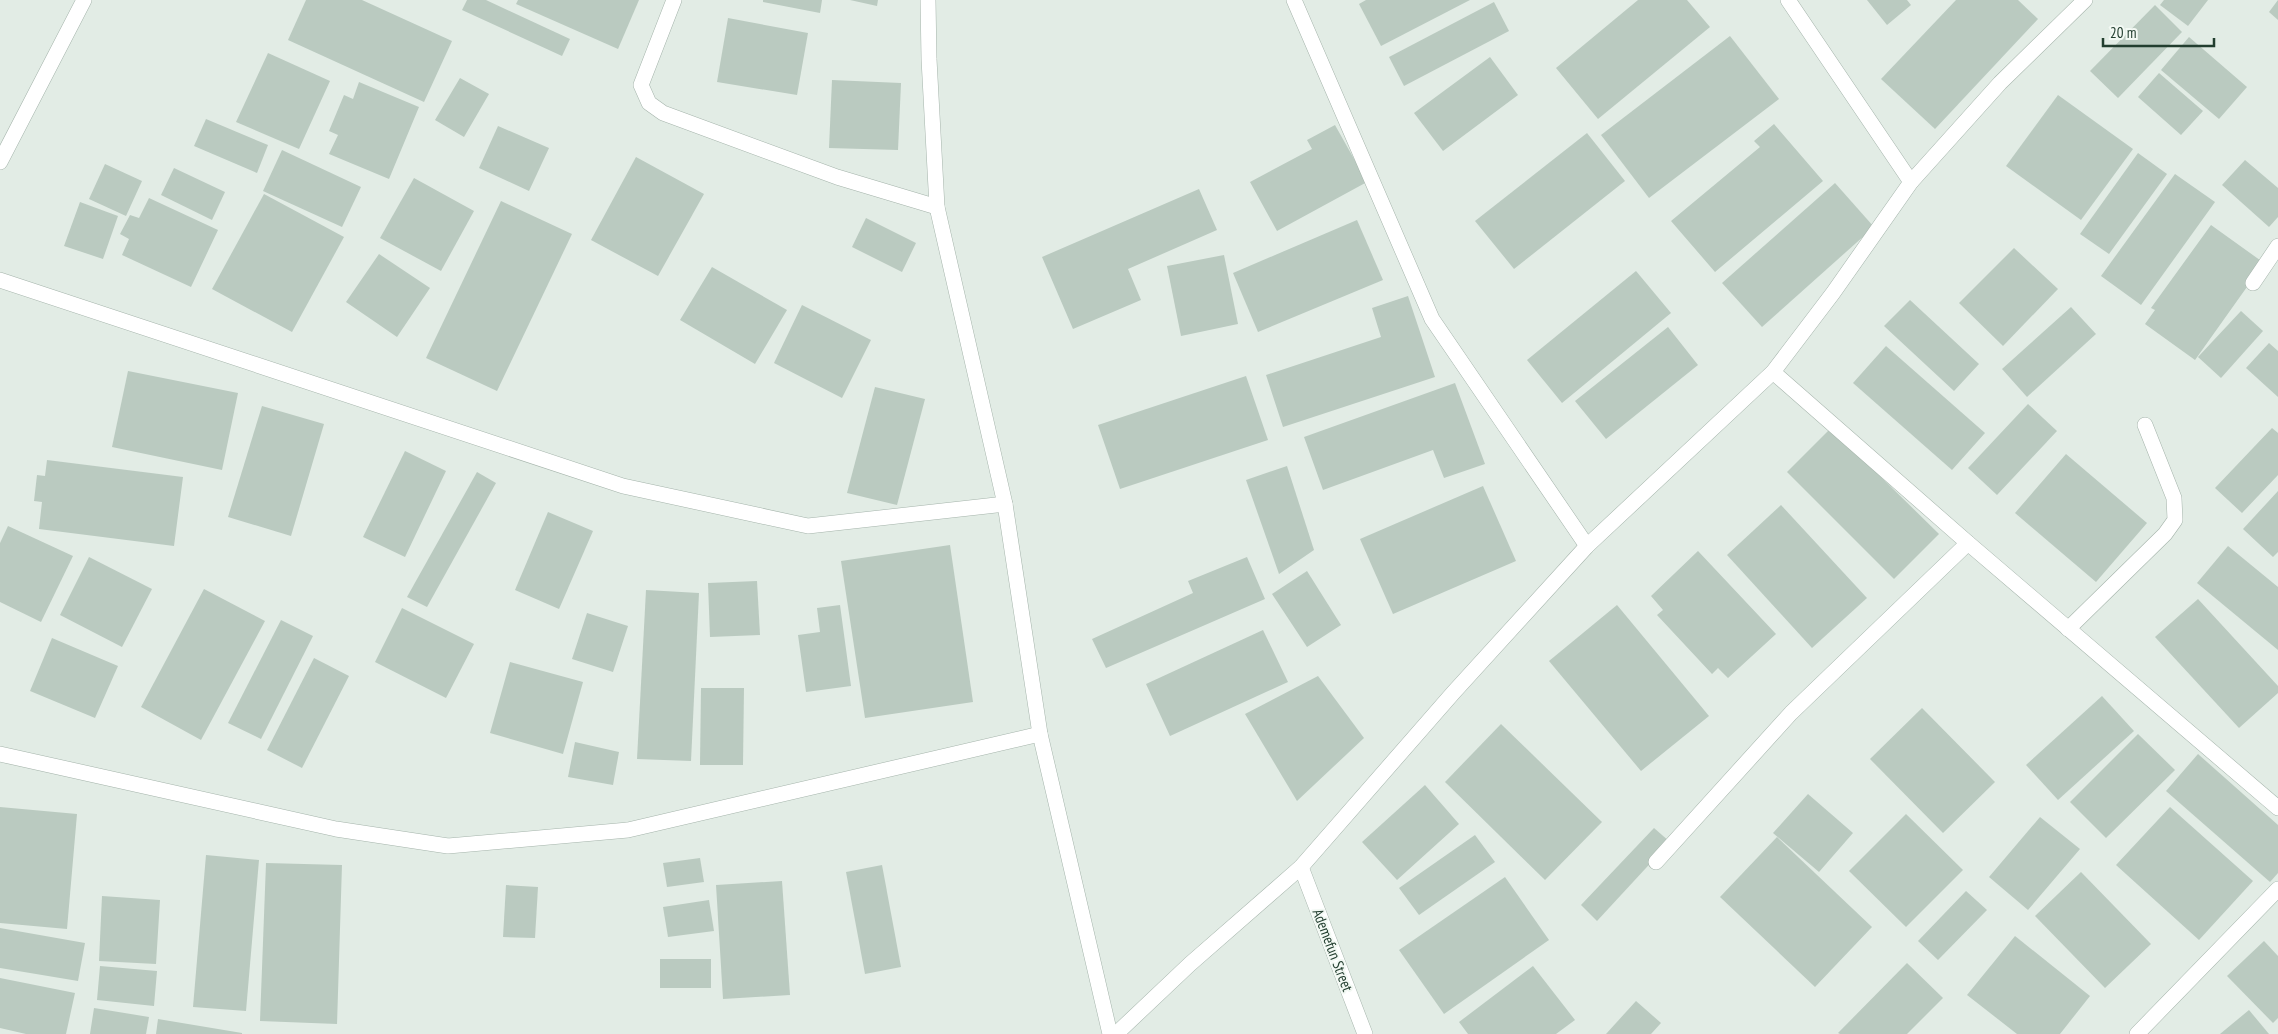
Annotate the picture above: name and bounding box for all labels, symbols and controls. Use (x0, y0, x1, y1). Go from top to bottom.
scale bar (2103, 15, 2214, 47)
text: 20 m (2110, 23, 2136, 42)
street label: Ademefun Street (1309, 906, 1357, 994)

